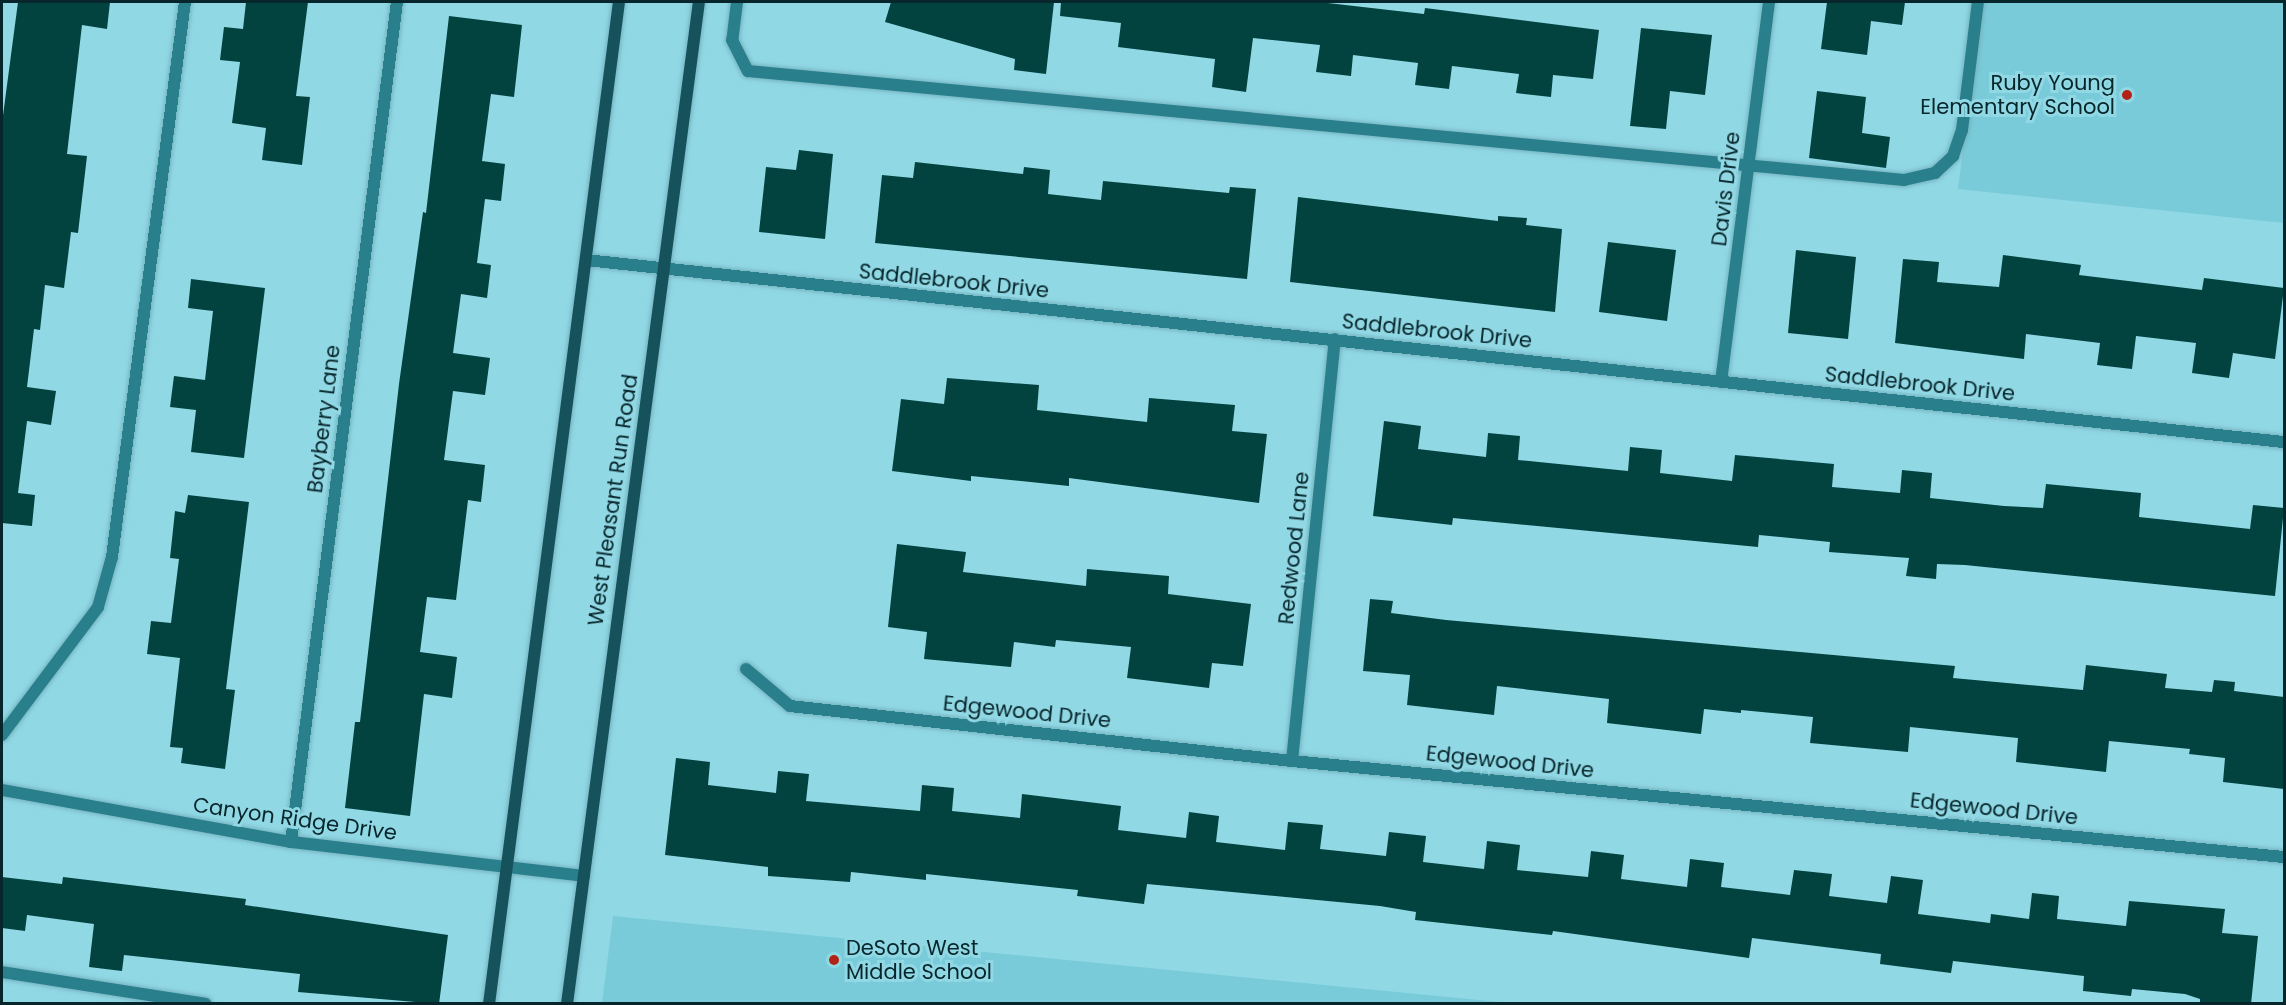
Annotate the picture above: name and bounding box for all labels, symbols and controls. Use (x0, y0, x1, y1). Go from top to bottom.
place label: Ruby Young Elementary School (1920, 70, 2115, 120)
marker: Ruby Young Elementary School (2120, 88, 2134, 102)
street label: Davis Drive (1706, 130, 1746, 248)
street label: Saddlebrook Drive (858, 258, 1050, 304)
street label: Saddlebrook Drive (1341, 308, 1533, 354)
street label: Bayberry Lane (302, 344, 346, 494)
street label: Saddlebrook Drive (1824, 361, 2016, 407)
street label: West Pleasant Run Road (583, 372, 643, 628)
street label: Redwood Lane (1273, 470, 1315, 626)
street label: Edgewood Drive (942, 691, 1112, 733)
street label: Edgewood Drive (1425, 741, 1595, 783)
street label: Edgewood Drive (1909, 788, 2079, 830)
street label: Canyon Ridge Drive (191, 792, 399, 846)
place label: DeSoto West Middle School (846, 935, 992, 985)
marker: DeSoto West Middle School (827, 953, 841, 967)

